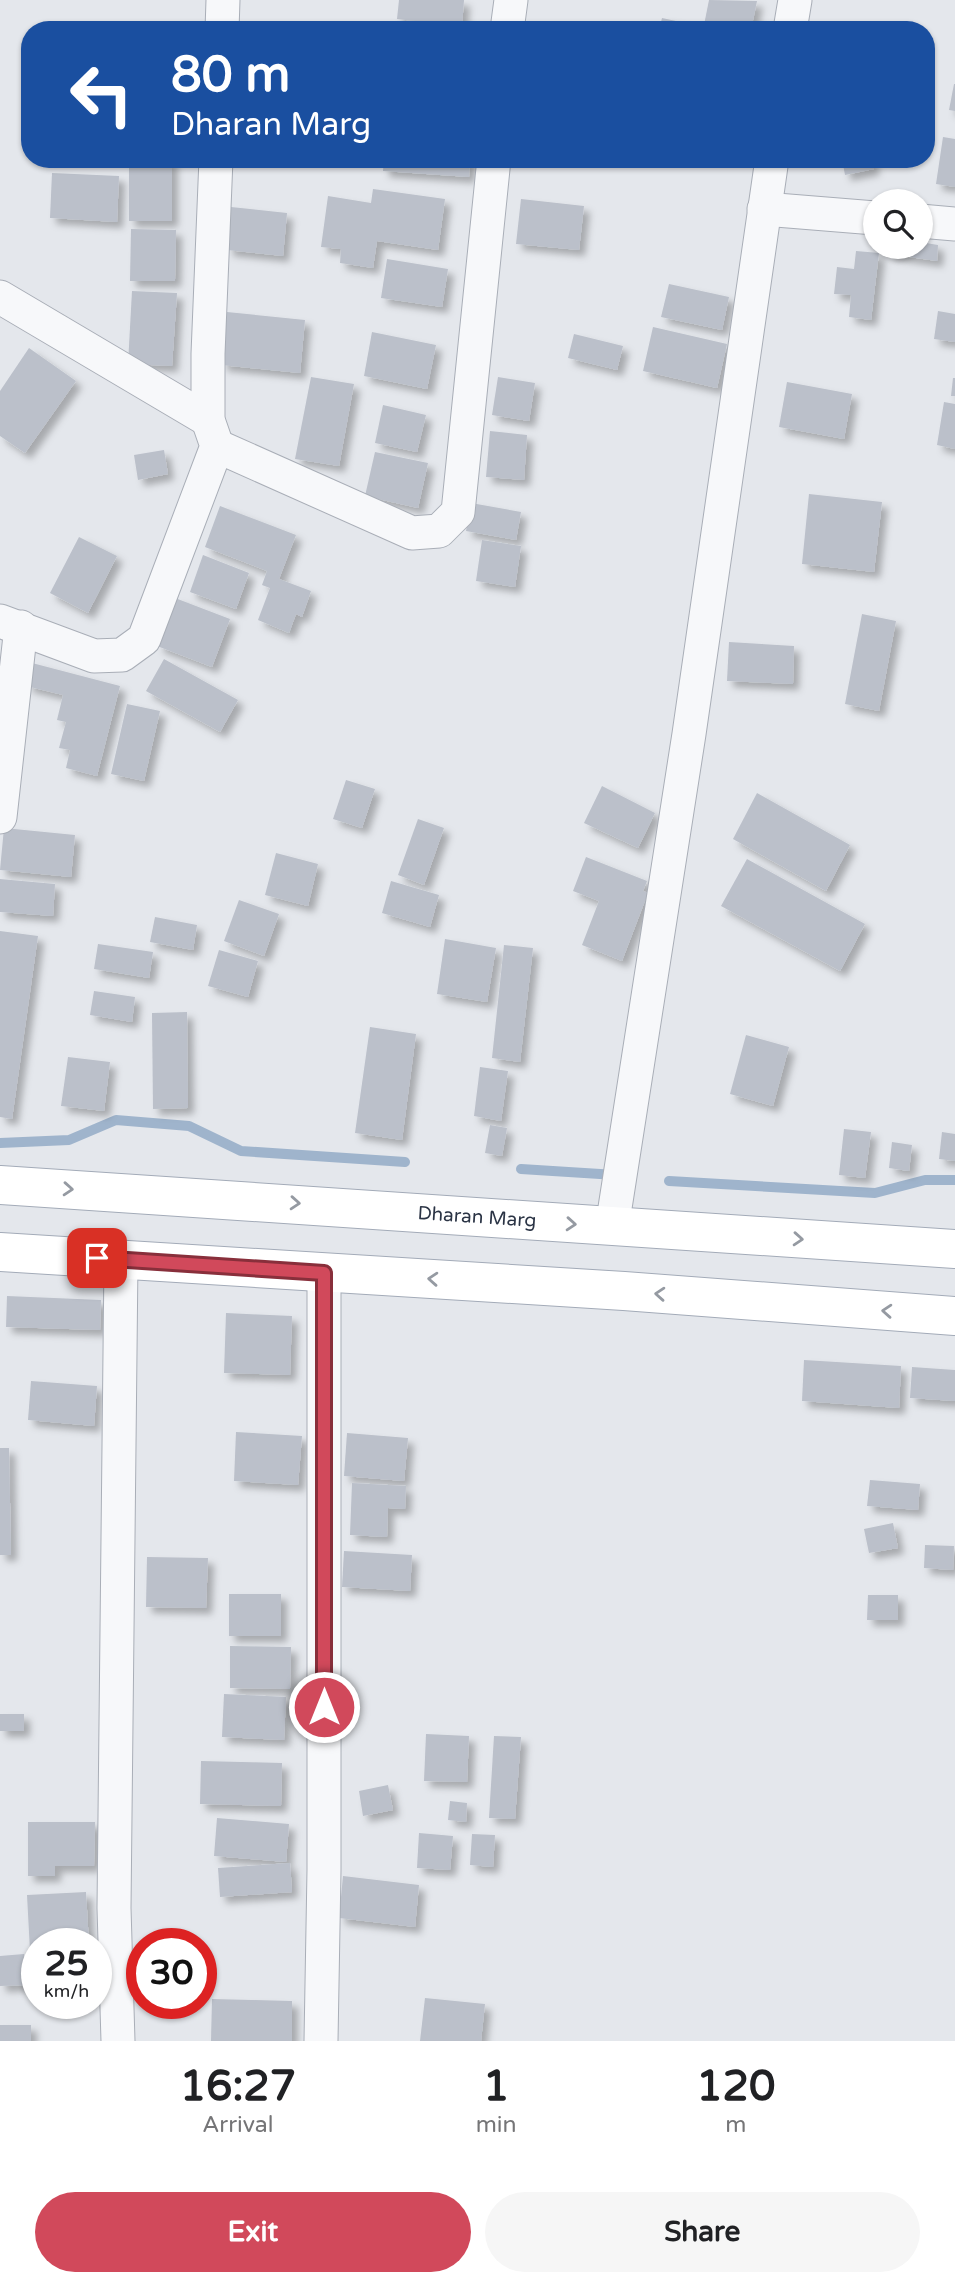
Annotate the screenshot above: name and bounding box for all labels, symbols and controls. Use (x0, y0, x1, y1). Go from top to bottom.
text: 80 m (171, 46, 290, 105)
icon: left (56, 49, 147, 140)
text: Dharan Marg (171, 106, 371, 144)
map controls (863, 189, 933, 259)
button: search (863, 189, 933, 259)
one-way arrow (63, 1181, 74, 1196)
one-way arrow (290, 1195, 301, 1210)
street label: Dharan Marg (417, 1202, 537, 1232)
one-way arrow (566, 1216, 577, 1231)
pin (67, 1228, 127, 1288)
one-way arrow (793, 1231, 804, 1246)
icon: arrive (78, 1239, 116, 1277)
one-way arrow (427, 1272, 438, 1287)
one-way arrow (654, 1287, 665, 1302)
one-way arrow (881, 1303, 892, 1318)
position arrow (287, 1670, 361, 1744)
speed limit sign: 30 (126, 1928, 217, 2019)
text: 25 (45, 1943, 88, 1985)
text: km/h (44, 1980, 89, 2002)
text: 16:27 (180, 2061, 296, 2112)
text: 1 (483, 2061, 509, 2112)
text: 120 (696, 2061, 775, 2112)
text: Arrival (202, 2111, 273, 2139)
text: min (476, 2111, 517, 2139)
text: m (725, 2111, 746, 2139)
button: Exit (35, 2192, 471, 2272)
button: Share (485, 2192, 920, 2272)

